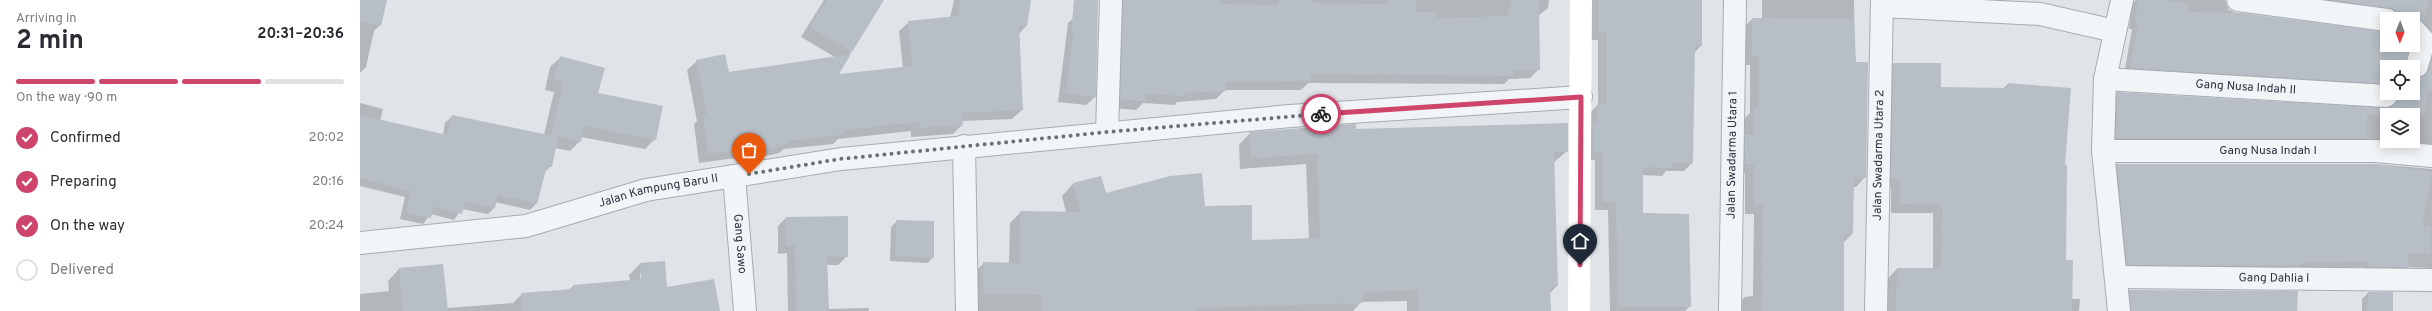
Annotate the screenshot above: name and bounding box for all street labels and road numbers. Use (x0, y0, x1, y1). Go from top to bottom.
street label: Gang Nusa Indah II (2195, 76, 2297, 99)
street label: Jalan Swadarma Utara 2 (1870, 89, 1888, 221)
street label: Jalan Swadarma Utara 1 (1723, 91, 1742, 219)
street label: Gang Nusa Indah I (2219, 143, 2317, 159)
street label: Jalan Kampung Baru II (597, 171, 719, 212)
street label: Gang Sawo (729, 213, 750, 275)
street label: Gang Dahlia I (2238, 270, 2310, 287)

